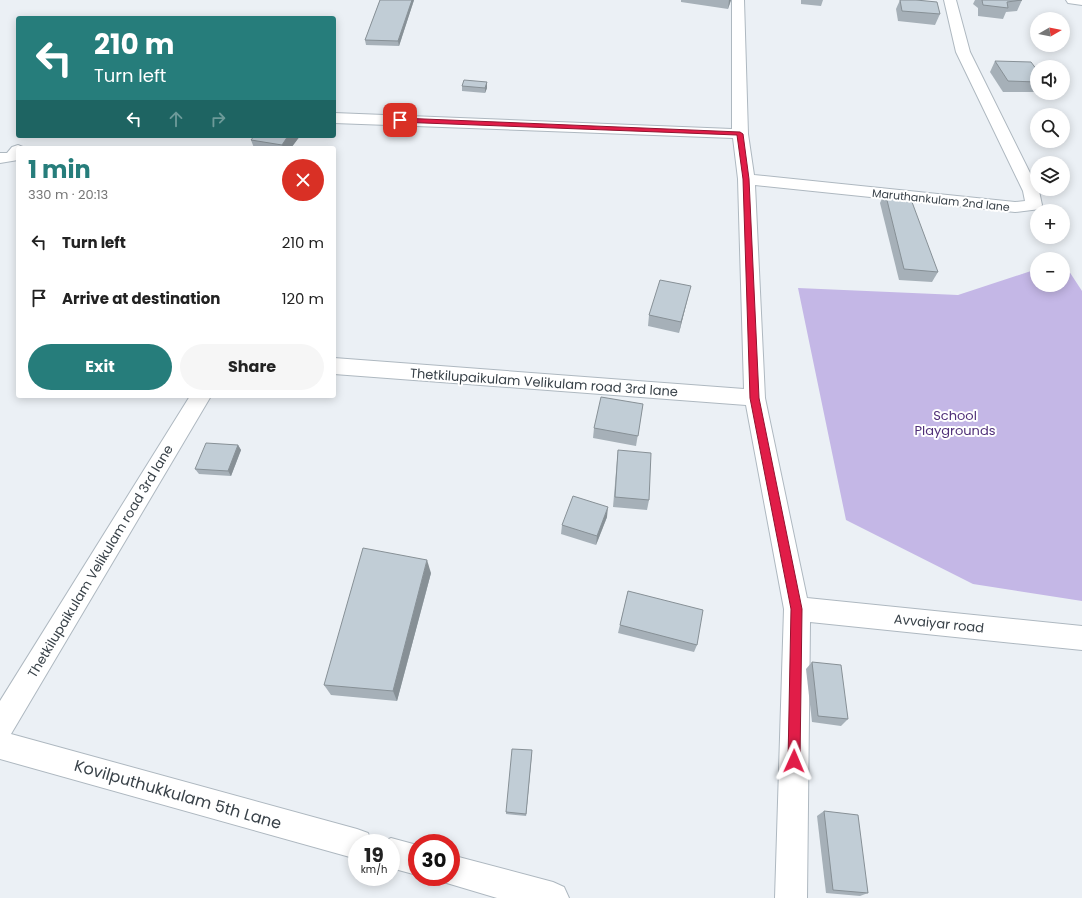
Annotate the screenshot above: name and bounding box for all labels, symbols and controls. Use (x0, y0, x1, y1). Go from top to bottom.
north arrow (1030, 12, 1070, 52)
map controls (1030, 12, 1070, 292)
text: 210 m (94, 25, 174, 64)
icon: left (28, 32, 80, 84)
button: sound (1030, 60, 1070, 100)
text: Turn left (94, 63, 166, 88)
pin (383, 103, 417, 137)
icon: left (123, 108, 145, 130)
icon: ahead (165, 108, 187, 130)
icon: right (207, 108, 229, 130)
button: search (1030, 108, 1070, 148)
icon: arrive (389, 109, 411, 131)
text: 1 min (28, 153, 91, 186)
button: layers (1030, 156, 1070, 196)
button: close (282, 159, 324, 201)
text: 330 m · 20:13 (28, 185, 108, 204)
street label: Maruthankulam 2nd lane (871, 185, 1011, 215)
button: + (1030, 204, 1070, 244)
icon: left (28, 231, 50, 253)
text: Turn left (62, 232, 126, 253)
text: 210 m (282, 232, 324, 253)
button: − (1030, 252, 1070, 292)
icon: arrive (28, 287, 50, 309)
text: Arrive at destination (62, 288, 220, 309)
text: 120 m (282, 288, 324, 309)
button: Exit (28, 344, 172, 390)
button: Share (180, 344, 324, 390)
street label: Thetkilupaikulam Velikulam road 3rd lane (409, 364, 679, 401)
park label: School Playgrounds (914, 406, 996, 440)
street label: Thetkilupaikulam Velikulam road 3rd lane (23, 441, 178, 681)
street label: Avvaiyar road (893, 609, 985, 638)
position arrow (773, 740, 815, 782)
street label: Kovilputhukkulam 5th Lane (72, 754, 284, 835)
speed limit sign: 30 (408, 834, 460, 886)
text: 19 (364, 841, 384, 869)
text: km/h (361, 862, 387, 877)

